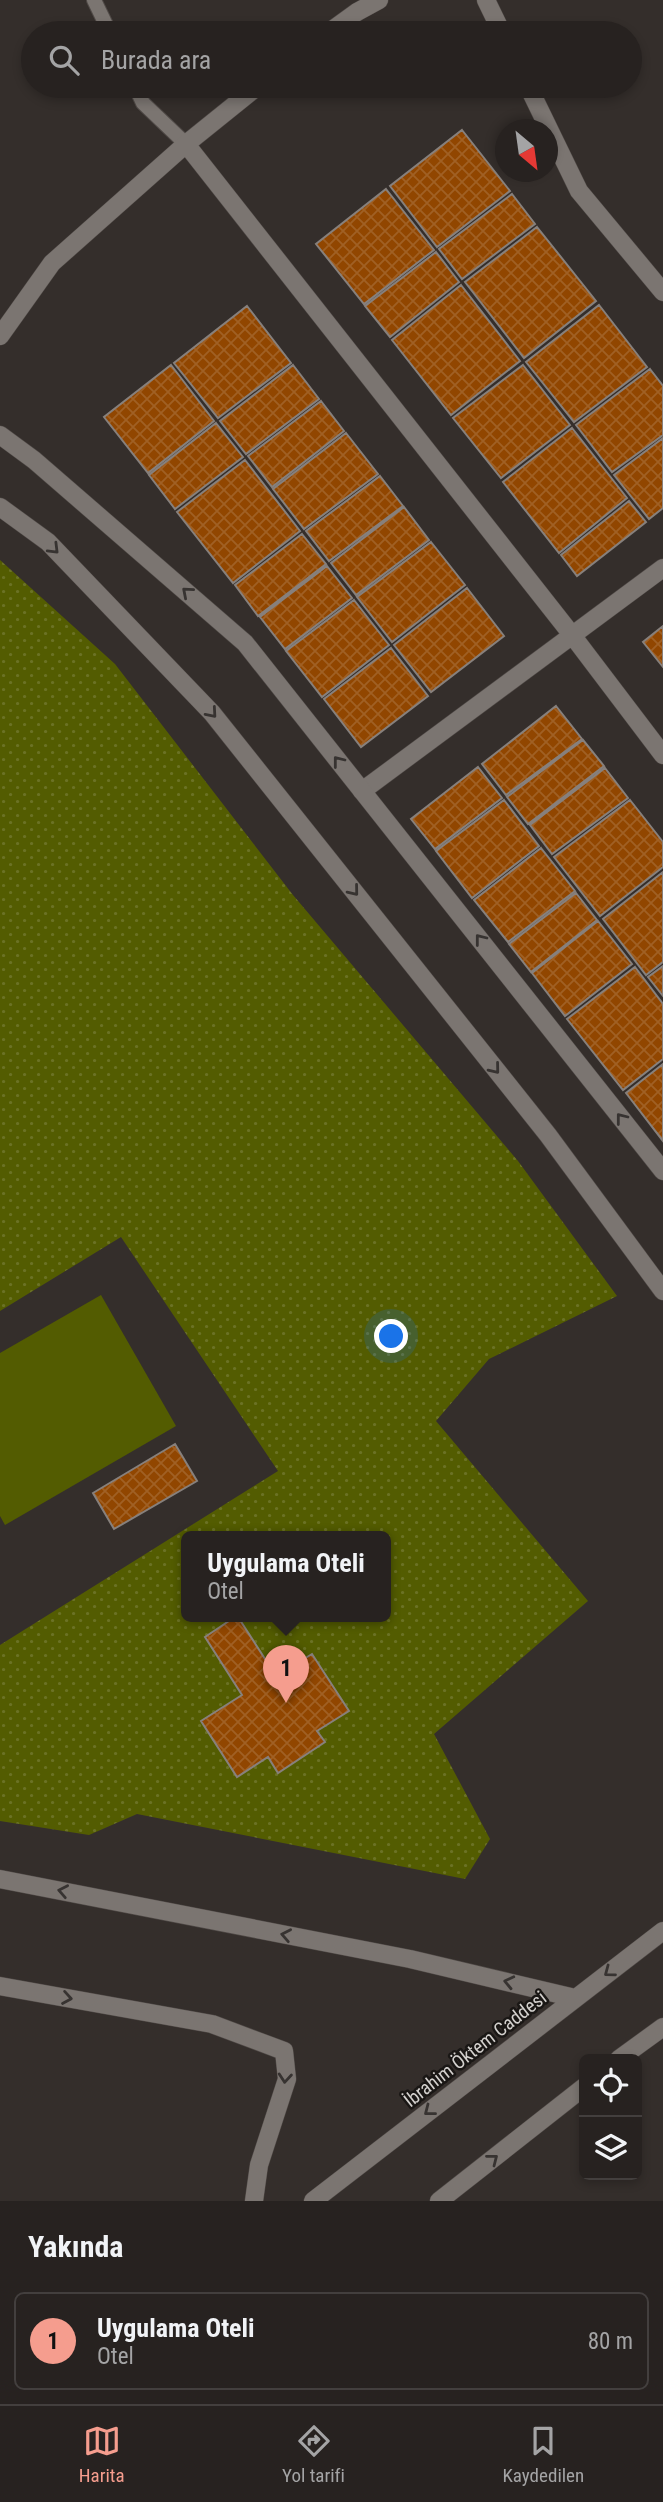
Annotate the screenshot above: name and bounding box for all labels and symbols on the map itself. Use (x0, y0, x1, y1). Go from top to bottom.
north arrow (495, 119, 558, 182)
one-way arrow (46, 541, 58, 553)
one-way arrow (182, 588, 195, 600)
one-way arrow (204, 705, 216, 718)
one-way arrow (334, 756, 347, 768)
one-way arrow (345, 883, 358, 895)
one-way arrow (475, 935, 488, 947)
one-way arrow (487, 1061, 500, 1073)
one-way arrow (616, 1113, 629, 1125)
your location (374, 1319, 408, 1353)
pin: 1 (263, 1645, 309, 1703)
one-way arrow (57, 1884, 69, 1899)
one-way arrow (280, 1928, 292, 1943)
one-way arrow (604, 1964, 616, 1977)
one-way arrow (503, 1976, 515, 1991)
street label: İbrahim Öktem Caddesi (399, 1986, 551, 2112)
one-way arrow (61, 1989, 73, 2004)
one-way arrow (278, 2073, 293, 2084)
one-way arrow (424, 2103, 437, 2116)
one-way arrow (485, 2154, 497, 2167)

